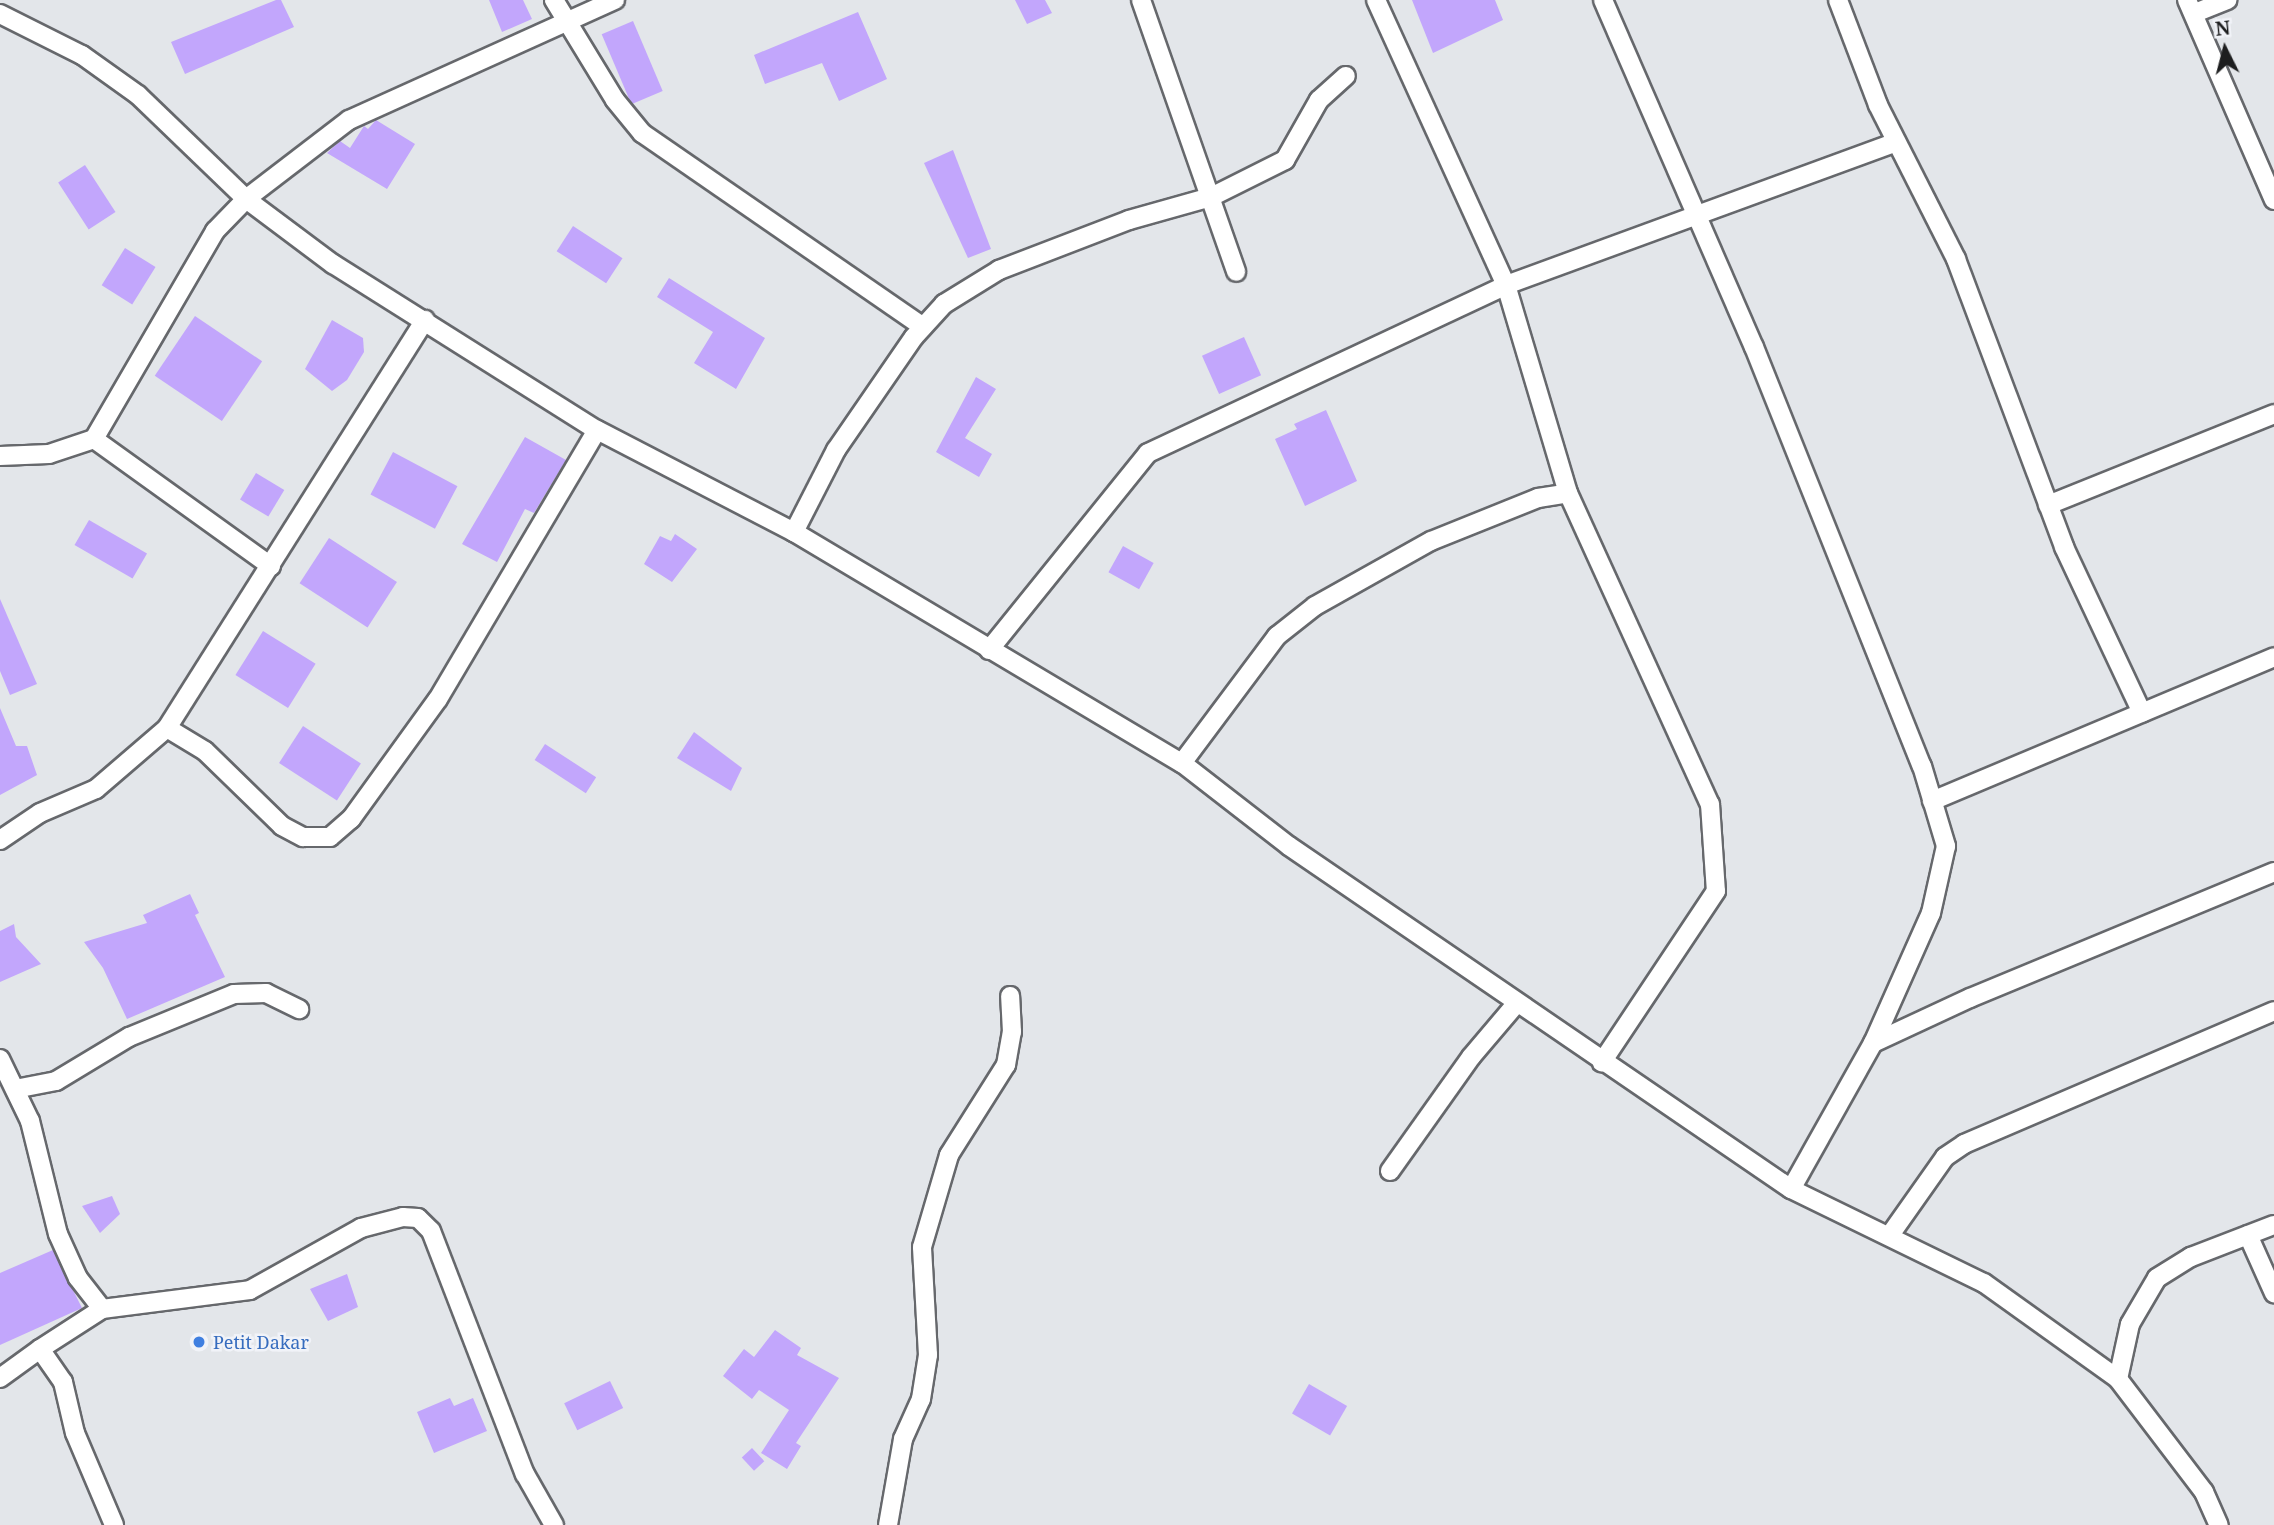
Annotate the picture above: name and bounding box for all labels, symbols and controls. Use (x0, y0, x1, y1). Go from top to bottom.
north arrow (2190, 14, 2260, 84)
text: N (2214, 14, 2232, 42)
place label: Petit Dakar (213, 1331, 309, 1353)
marker: Petit Dakar (191, 1334, 207, 1350)

